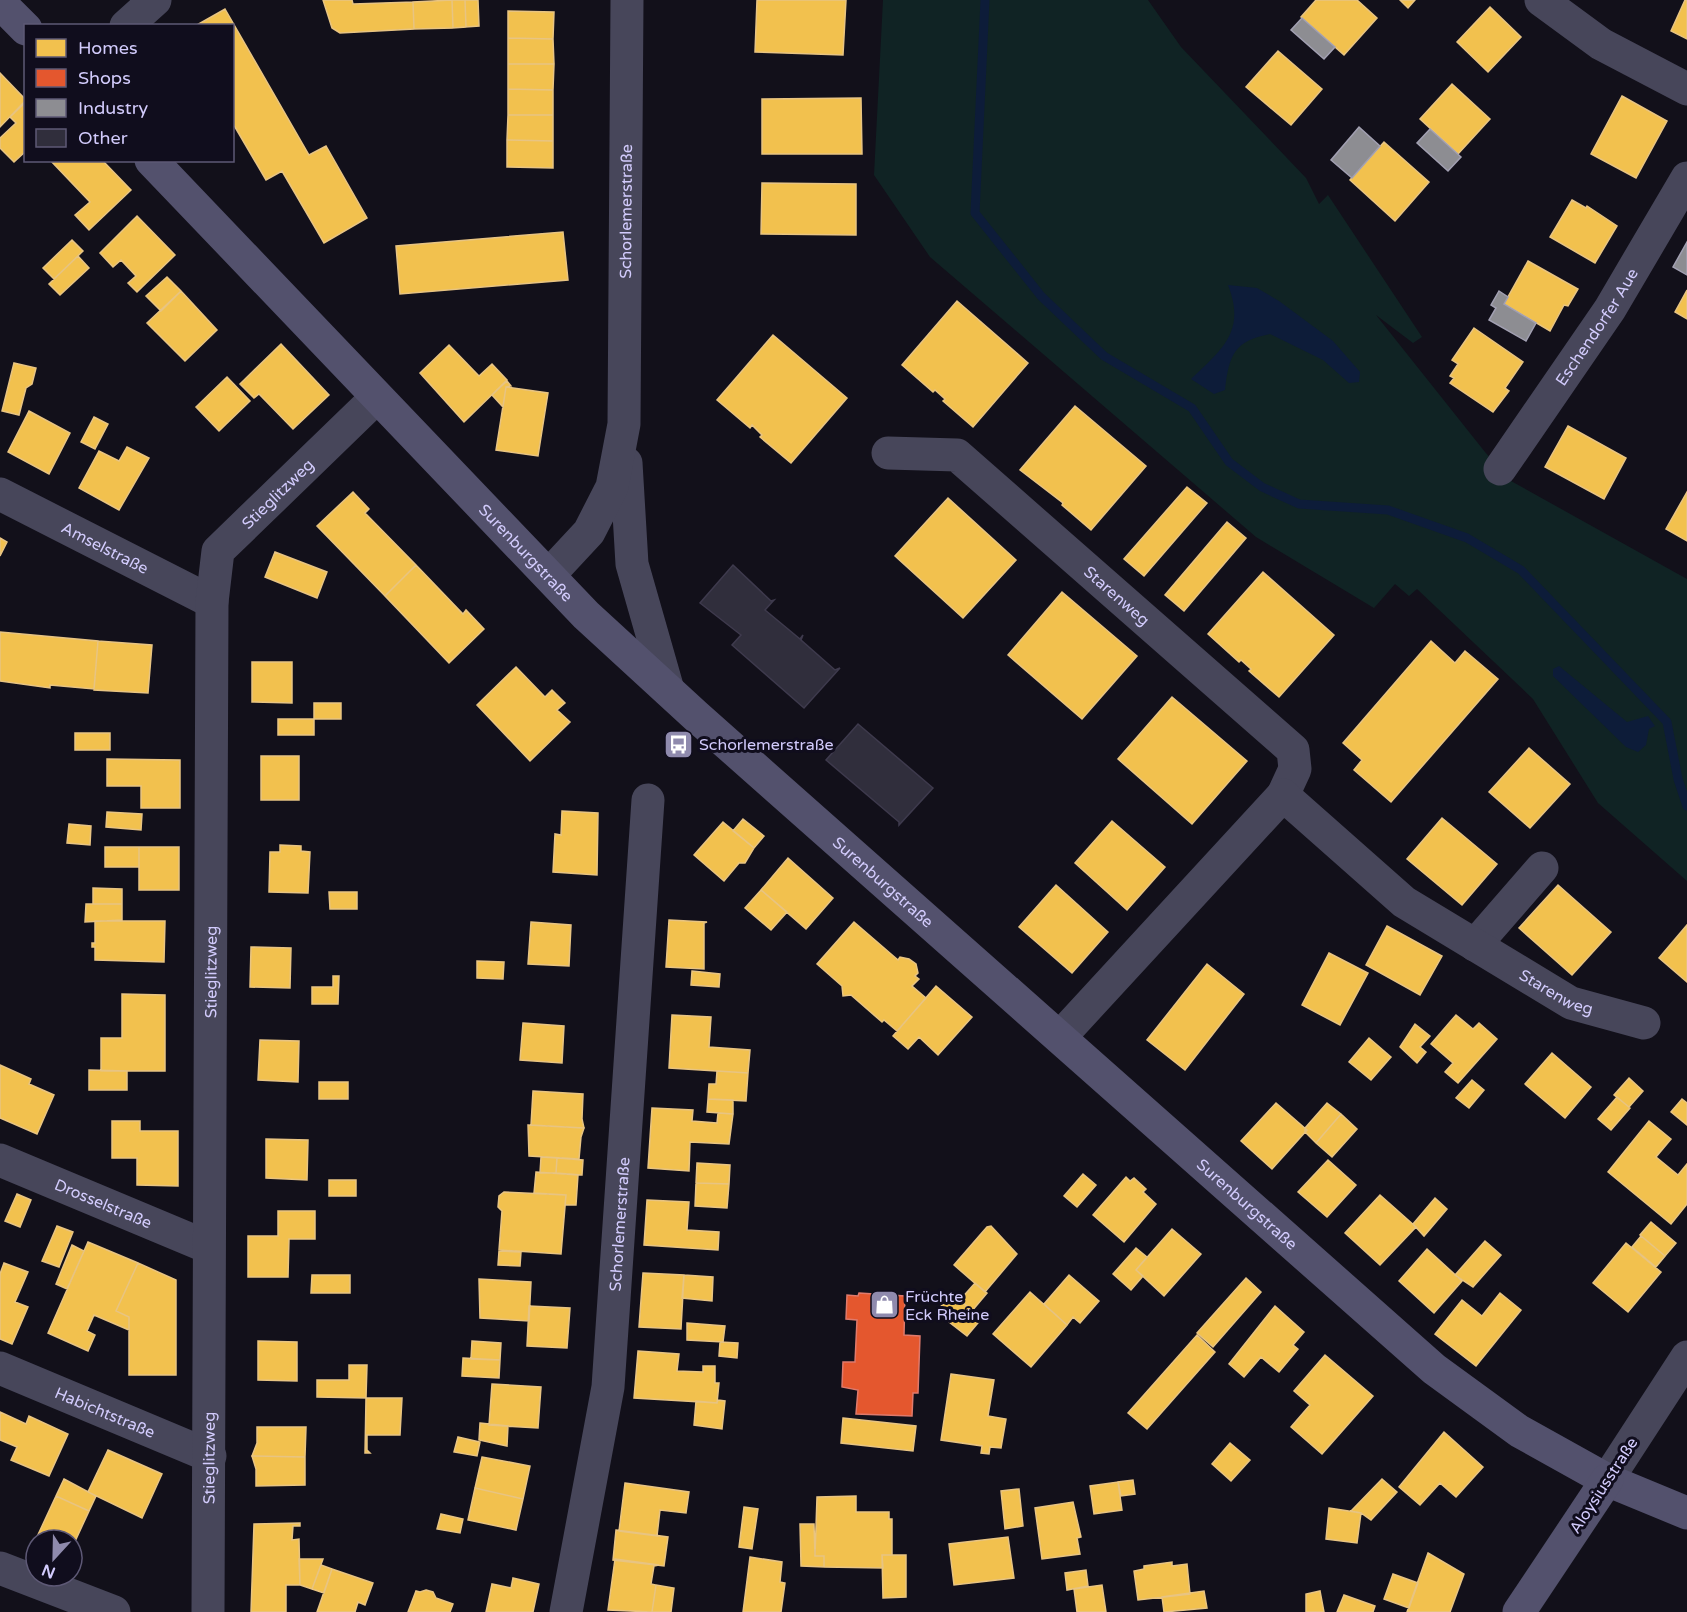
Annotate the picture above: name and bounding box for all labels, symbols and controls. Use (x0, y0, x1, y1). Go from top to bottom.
legend (24, 24, 234, 162)
text: Homes (78, 37, 138, 59)
text: Shops (78, 67, 131, 89)
text: Industry (78, 97, 149, 119)
text: Other (78, 127, 128, 149)
street label: Schorlemerstraße (616, 144, 637, 279)
street label: Eschendorfer Aue (1551, 265, 1643, 390)
street label: Stieglitzweg (238, 455, 318, 534)
street label: Surenburgstraße (474, 500, 577, 606)
street label: Amselstraße (58, 518, 152, 579)
street label: Starenweg (1079, 562, 1153, 630)
bus stop icon: Schorlemerstraße (662, 728, 694, 760)
place label: Schorlemerstraße (699, 735, 834, 755)
street label: Surenburgstraße (828, 833, 937, 932)
street label: Stieglitzweg (201, 926, 222, 1018)
street label: Starenweg (1515, 965, 1595, 1020)
street label: Surenburgstraße (1192, 1155, 1301, 1254)
street label: Schorlemerstraße (606, 1156, 635, 1292)
street label: Drosselstraße (51, 1175, 155, 1233)
place label: Früchte Eck Rheine (905, 1287, 989, 1325)
shop icon: Früchte Eck Rheine (868, 1289, 900, 1321)
street label: Habichtstraße (52, 1383, 158, 1443)
street label: Stieglitzweg (199, 1412, 220, 1504)
street label: Aloysiusstraße (1565, 1434, 1642, 1537)
north arrow (24, 1528, 84, 1588)
text: N (39, 1559, 58, 1583)

